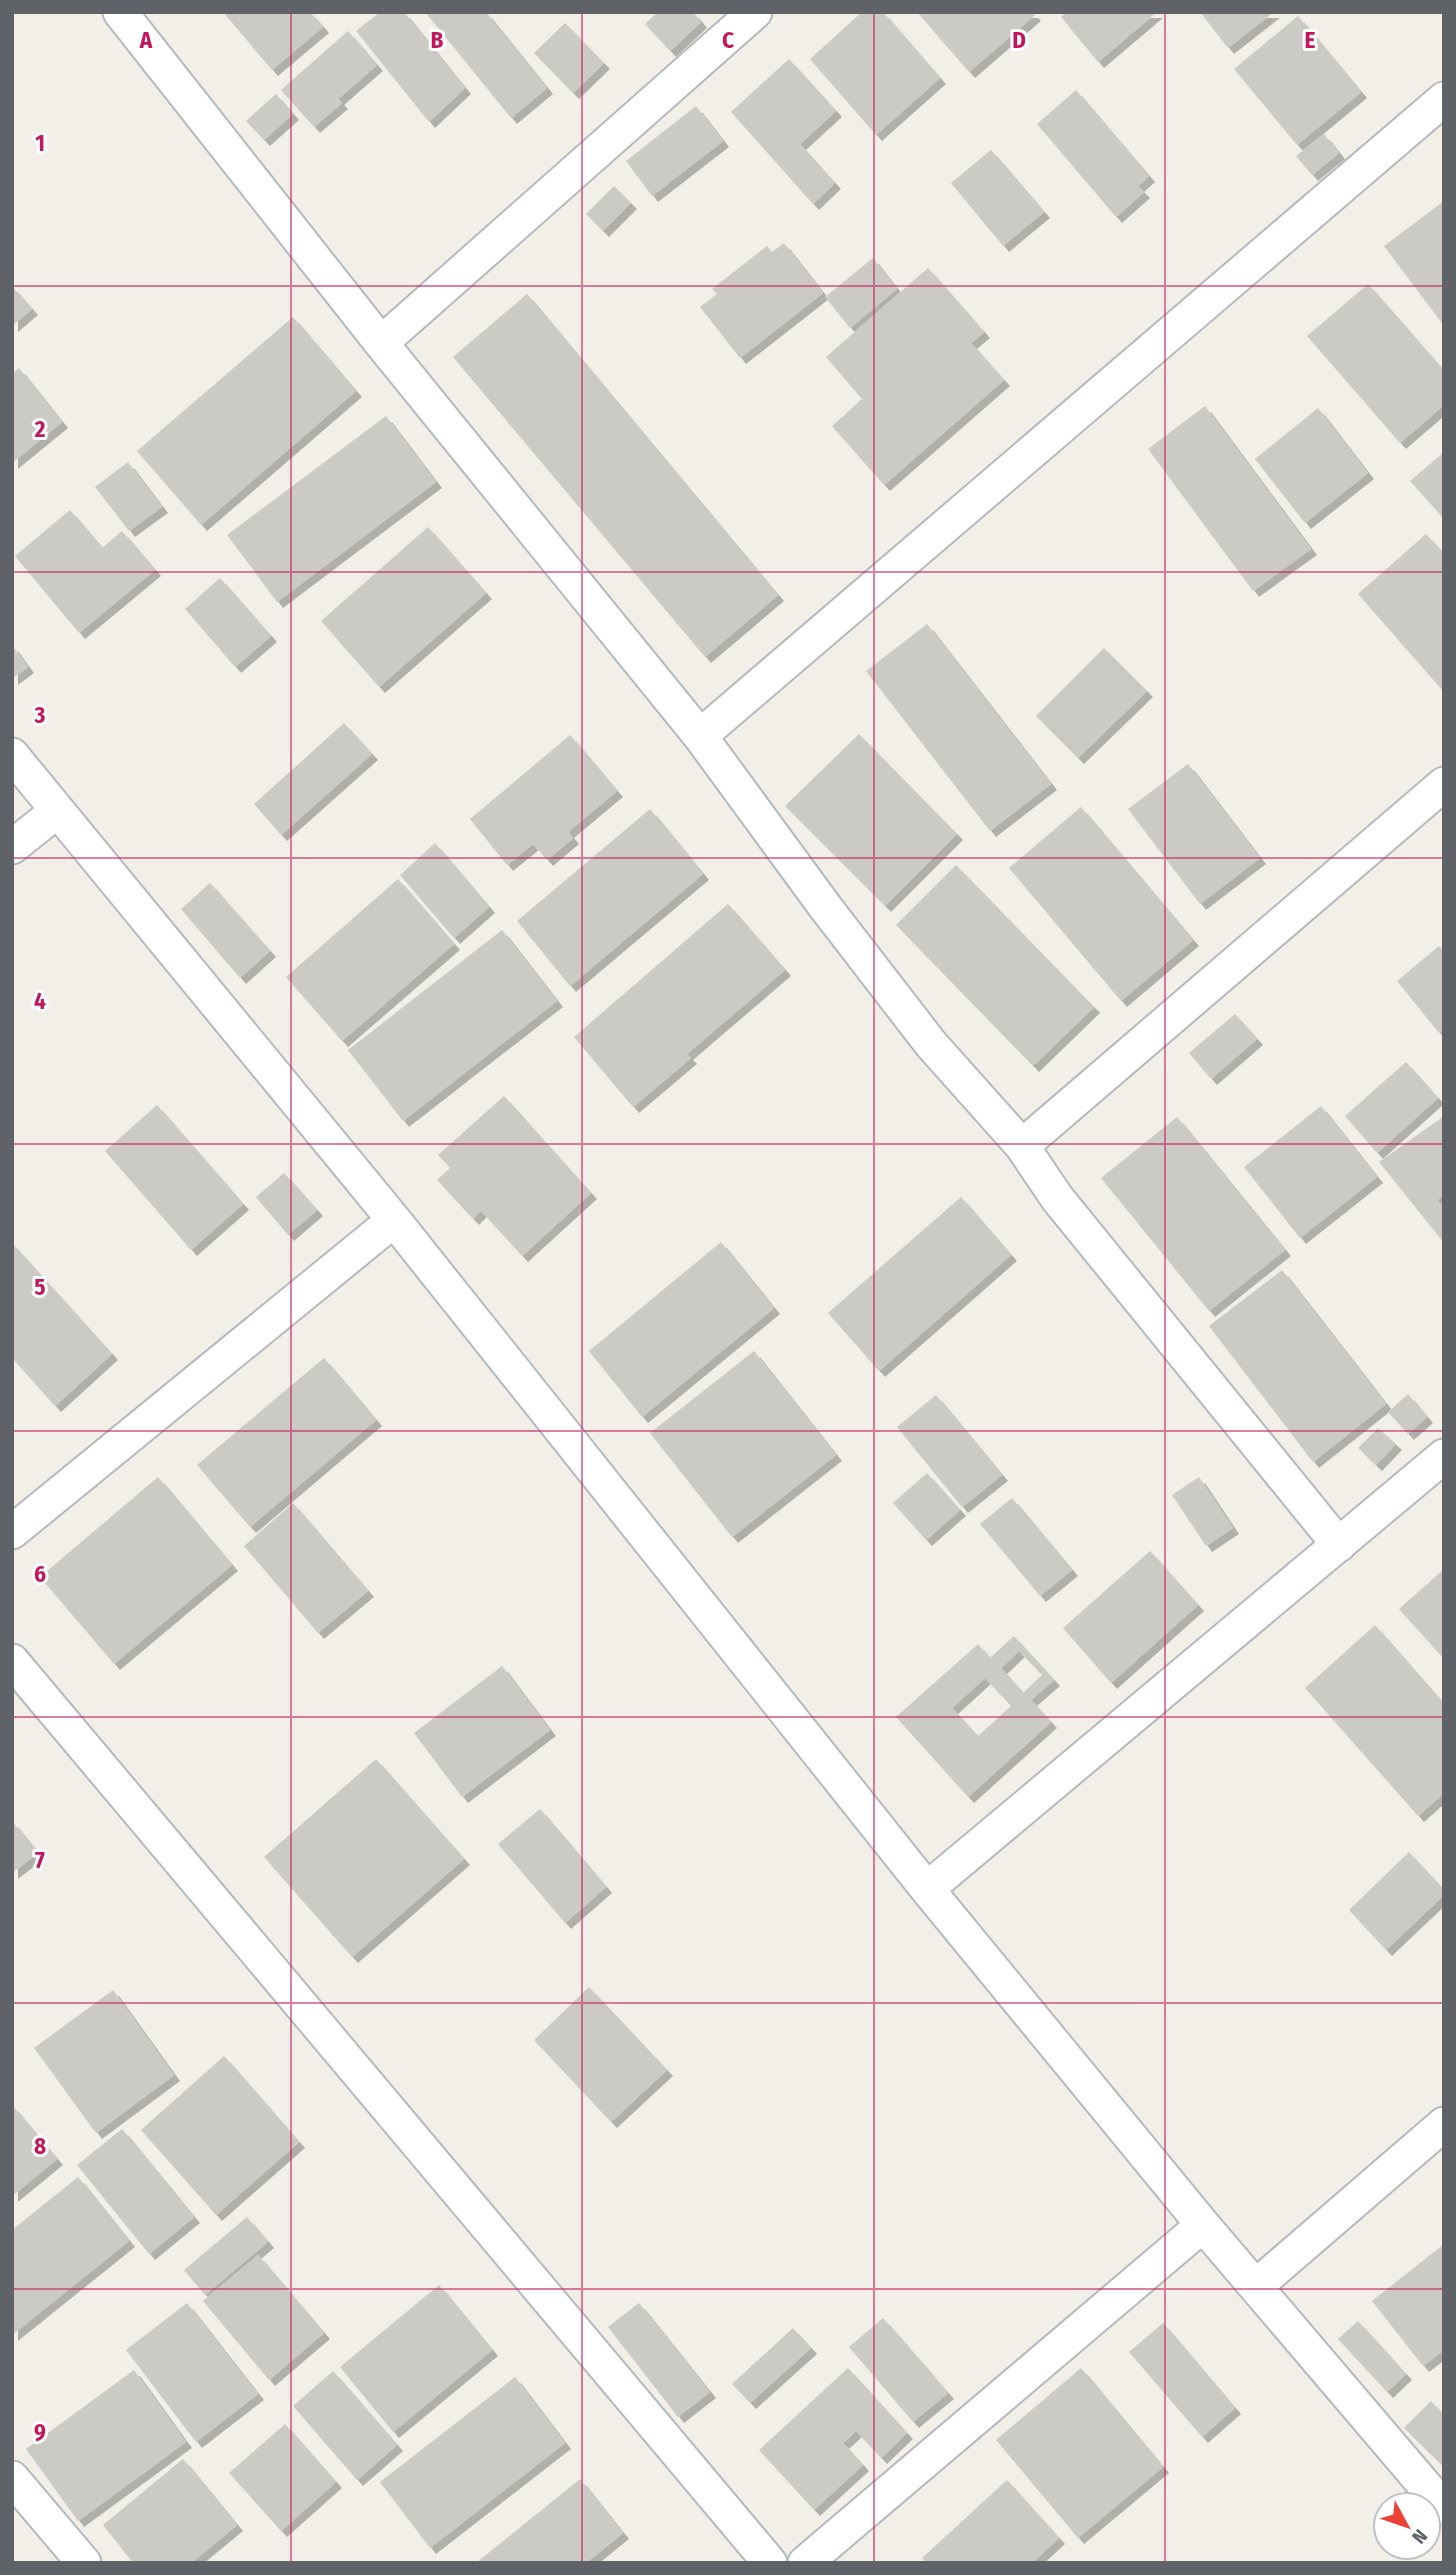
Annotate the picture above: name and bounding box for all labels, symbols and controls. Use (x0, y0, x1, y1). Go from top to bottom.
text: A (139, 26, 153, 54)
text: B (431, 26, 444, 54)
text: C (722, 26, 734, 54)
text: D (1012, 26, 1026, 54)
text: E (1305, 26, 1316, 54)
text: 1 (35, 129, 45, 157)
text: 2 (34, 415, 46, 443)
text: 3 (34, 701, 46, 729)
text: 4 (34, 987, 46, 1015)
text: 5 (34, 1273, 46, 1301)
text: 6 (34, 1560, 46, 1588)
text: 7 (35, 1846, 45, 1874)
text: 8 (34, 2132, 46, 2160)
text: 9 (34, 2418, 46, 2446)
north arrow (1372, 2491, 1442, 2561)
text: N (1407, 2525, 1432, 2548)

